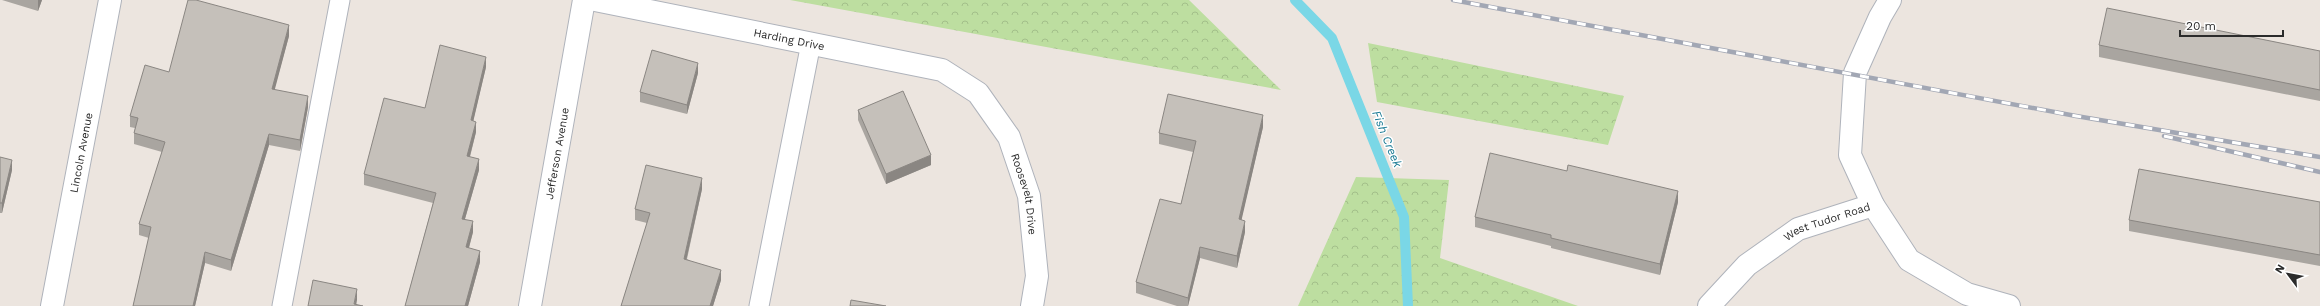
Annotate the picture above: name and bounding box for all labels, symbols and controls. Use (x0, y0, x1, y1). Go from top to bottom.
scale bar (2180, 12, 2283, 38)
text: 20 m (2186, 19, 2216, 33)
street label: Harding Drive (752, 26, 826, 53)
street label: Jefferson Avenue (543, 106, 572, 200)
water label: Fish Creek (1369, 108, 1405, 170)
street label: Lincoln Avenue (68, 112, 96, 194)
street label: Roosevelt Drive (1008, 152, 1039, 235)
street label: West Tudor Road (1781, 200, 1872, 244)
north arrow (2268, 254, 2308, 294)
text: N (2272, 262, 2288, 276)

